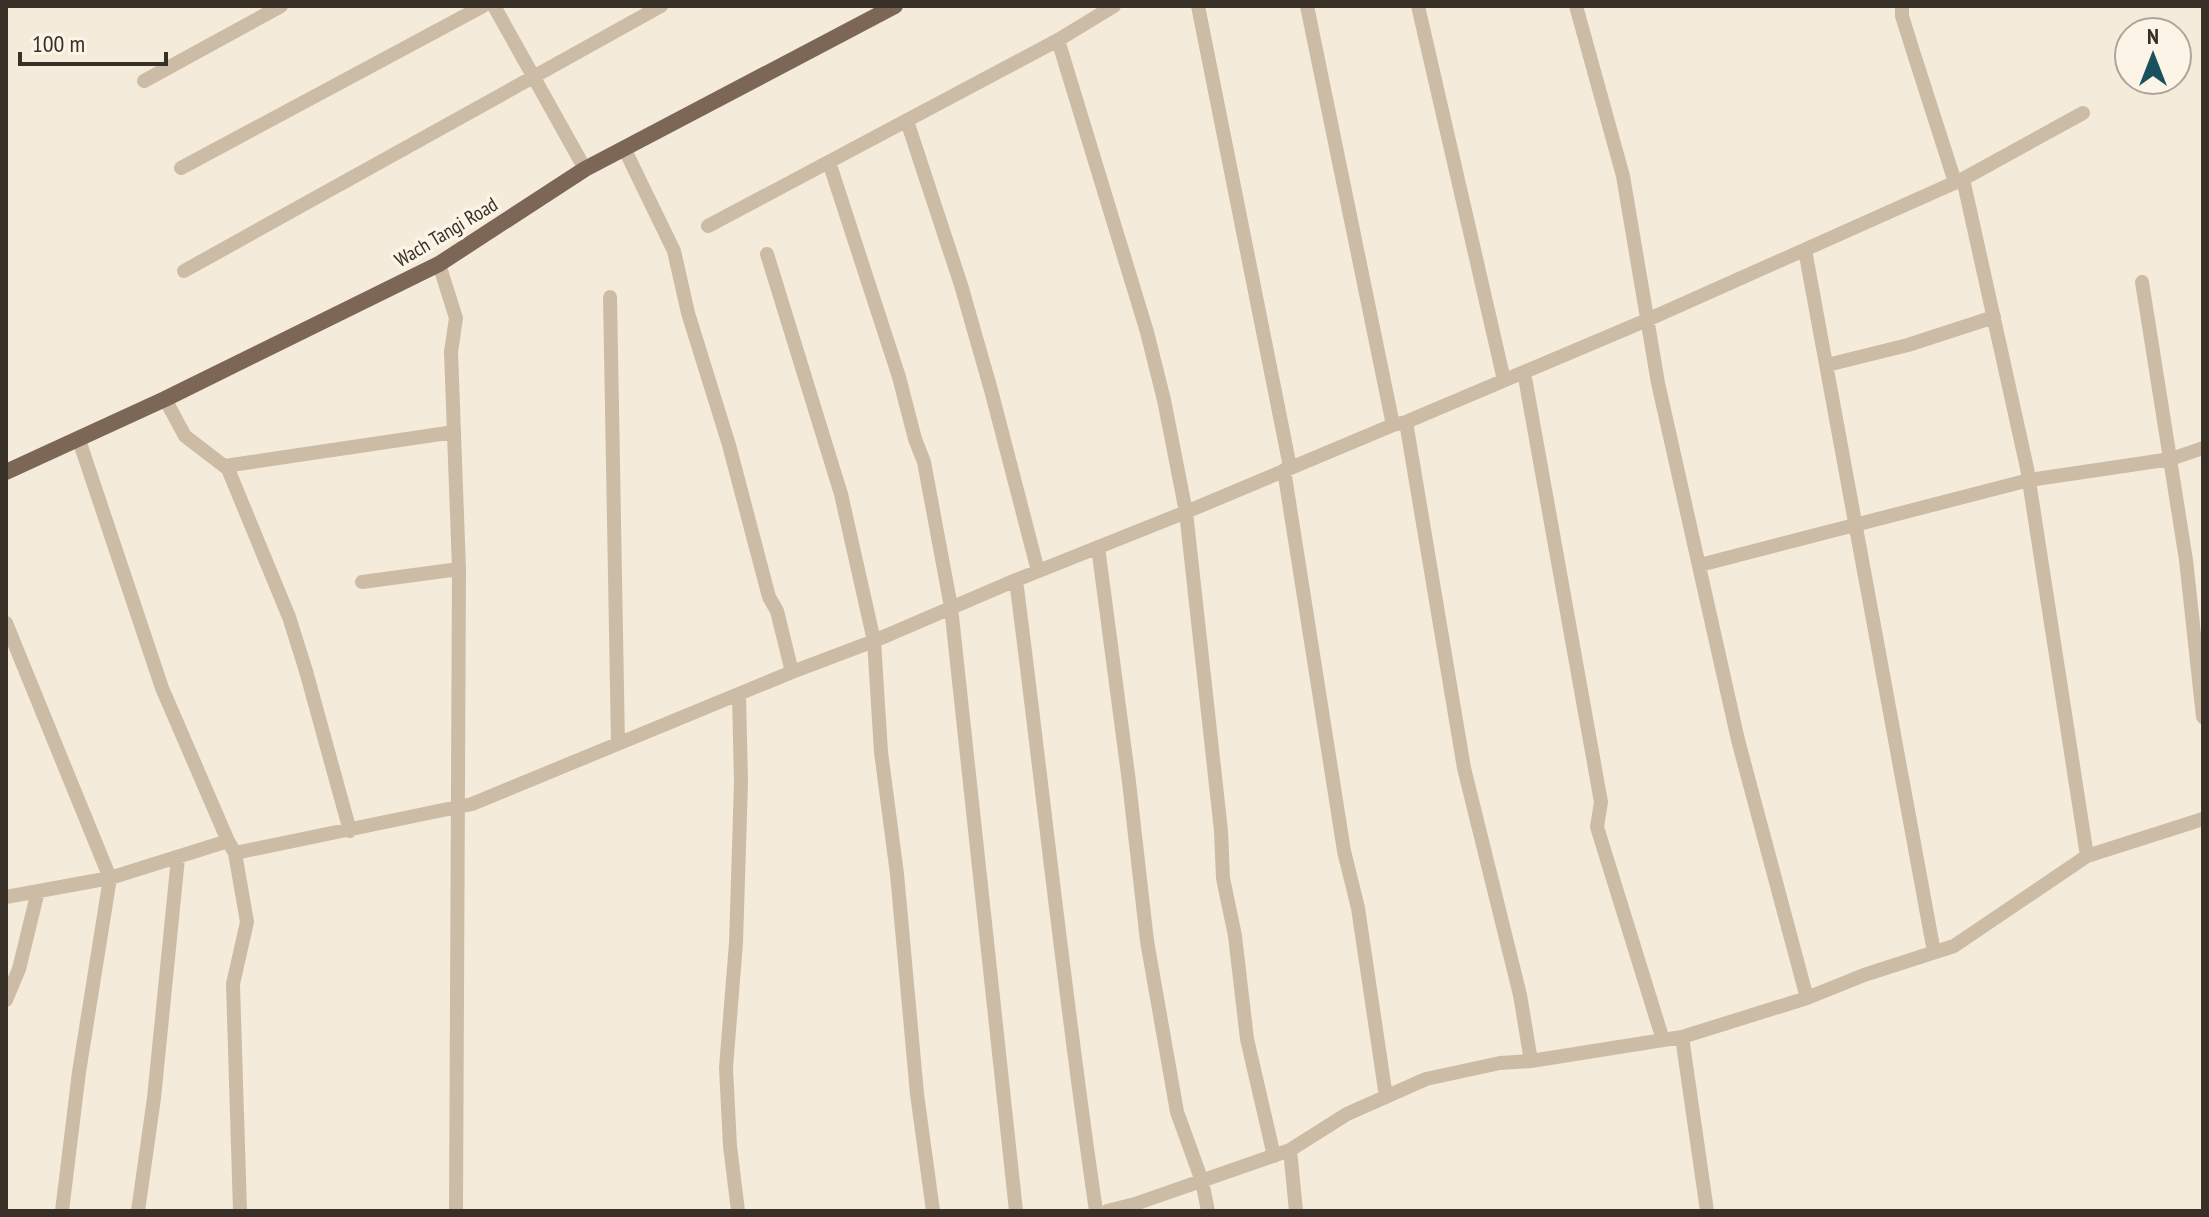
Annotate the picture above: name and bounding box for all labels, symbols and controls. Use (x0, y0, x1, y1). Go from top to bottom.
scale bar (20, 16, 166, 66)
north arrow (2113, 16, 2193, 96)
text: N (2147, 22, 2159, 50)
text: 100 m (32, 28, 85, 59)
street label: Wach Tangi Road (390, 191, 502, 273)

